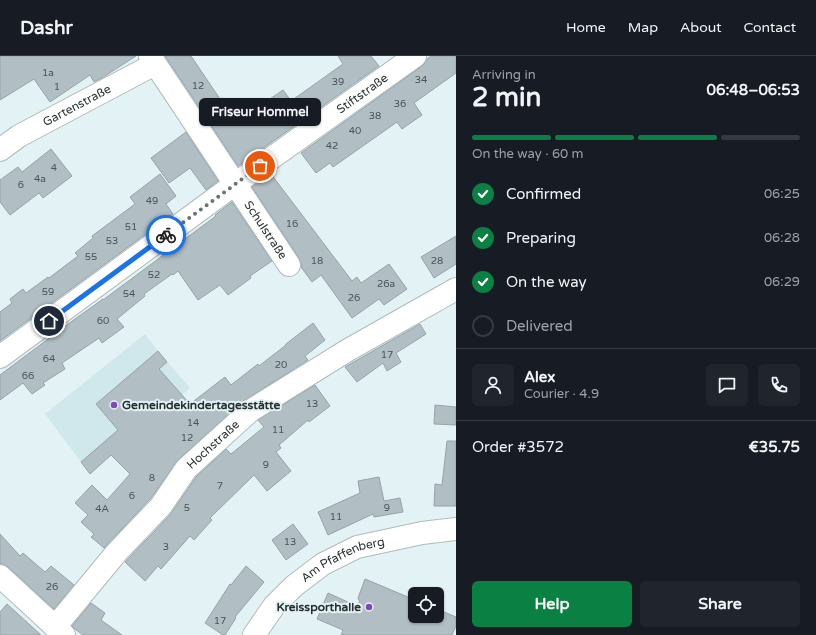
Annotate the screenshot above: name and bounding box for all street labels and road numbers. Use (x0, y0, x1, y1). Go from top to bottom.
street label: Stiftstraße (334, 70, 391, 116)
street label: Gartenstraße (40, 82, 113, 129)
street label: Schulstraße (241, 198, 290, 262)
street label: Hochstraße (184, 417, 242, 472)
street label: Am Pfaffenberg (298, 534, 386, 585)

